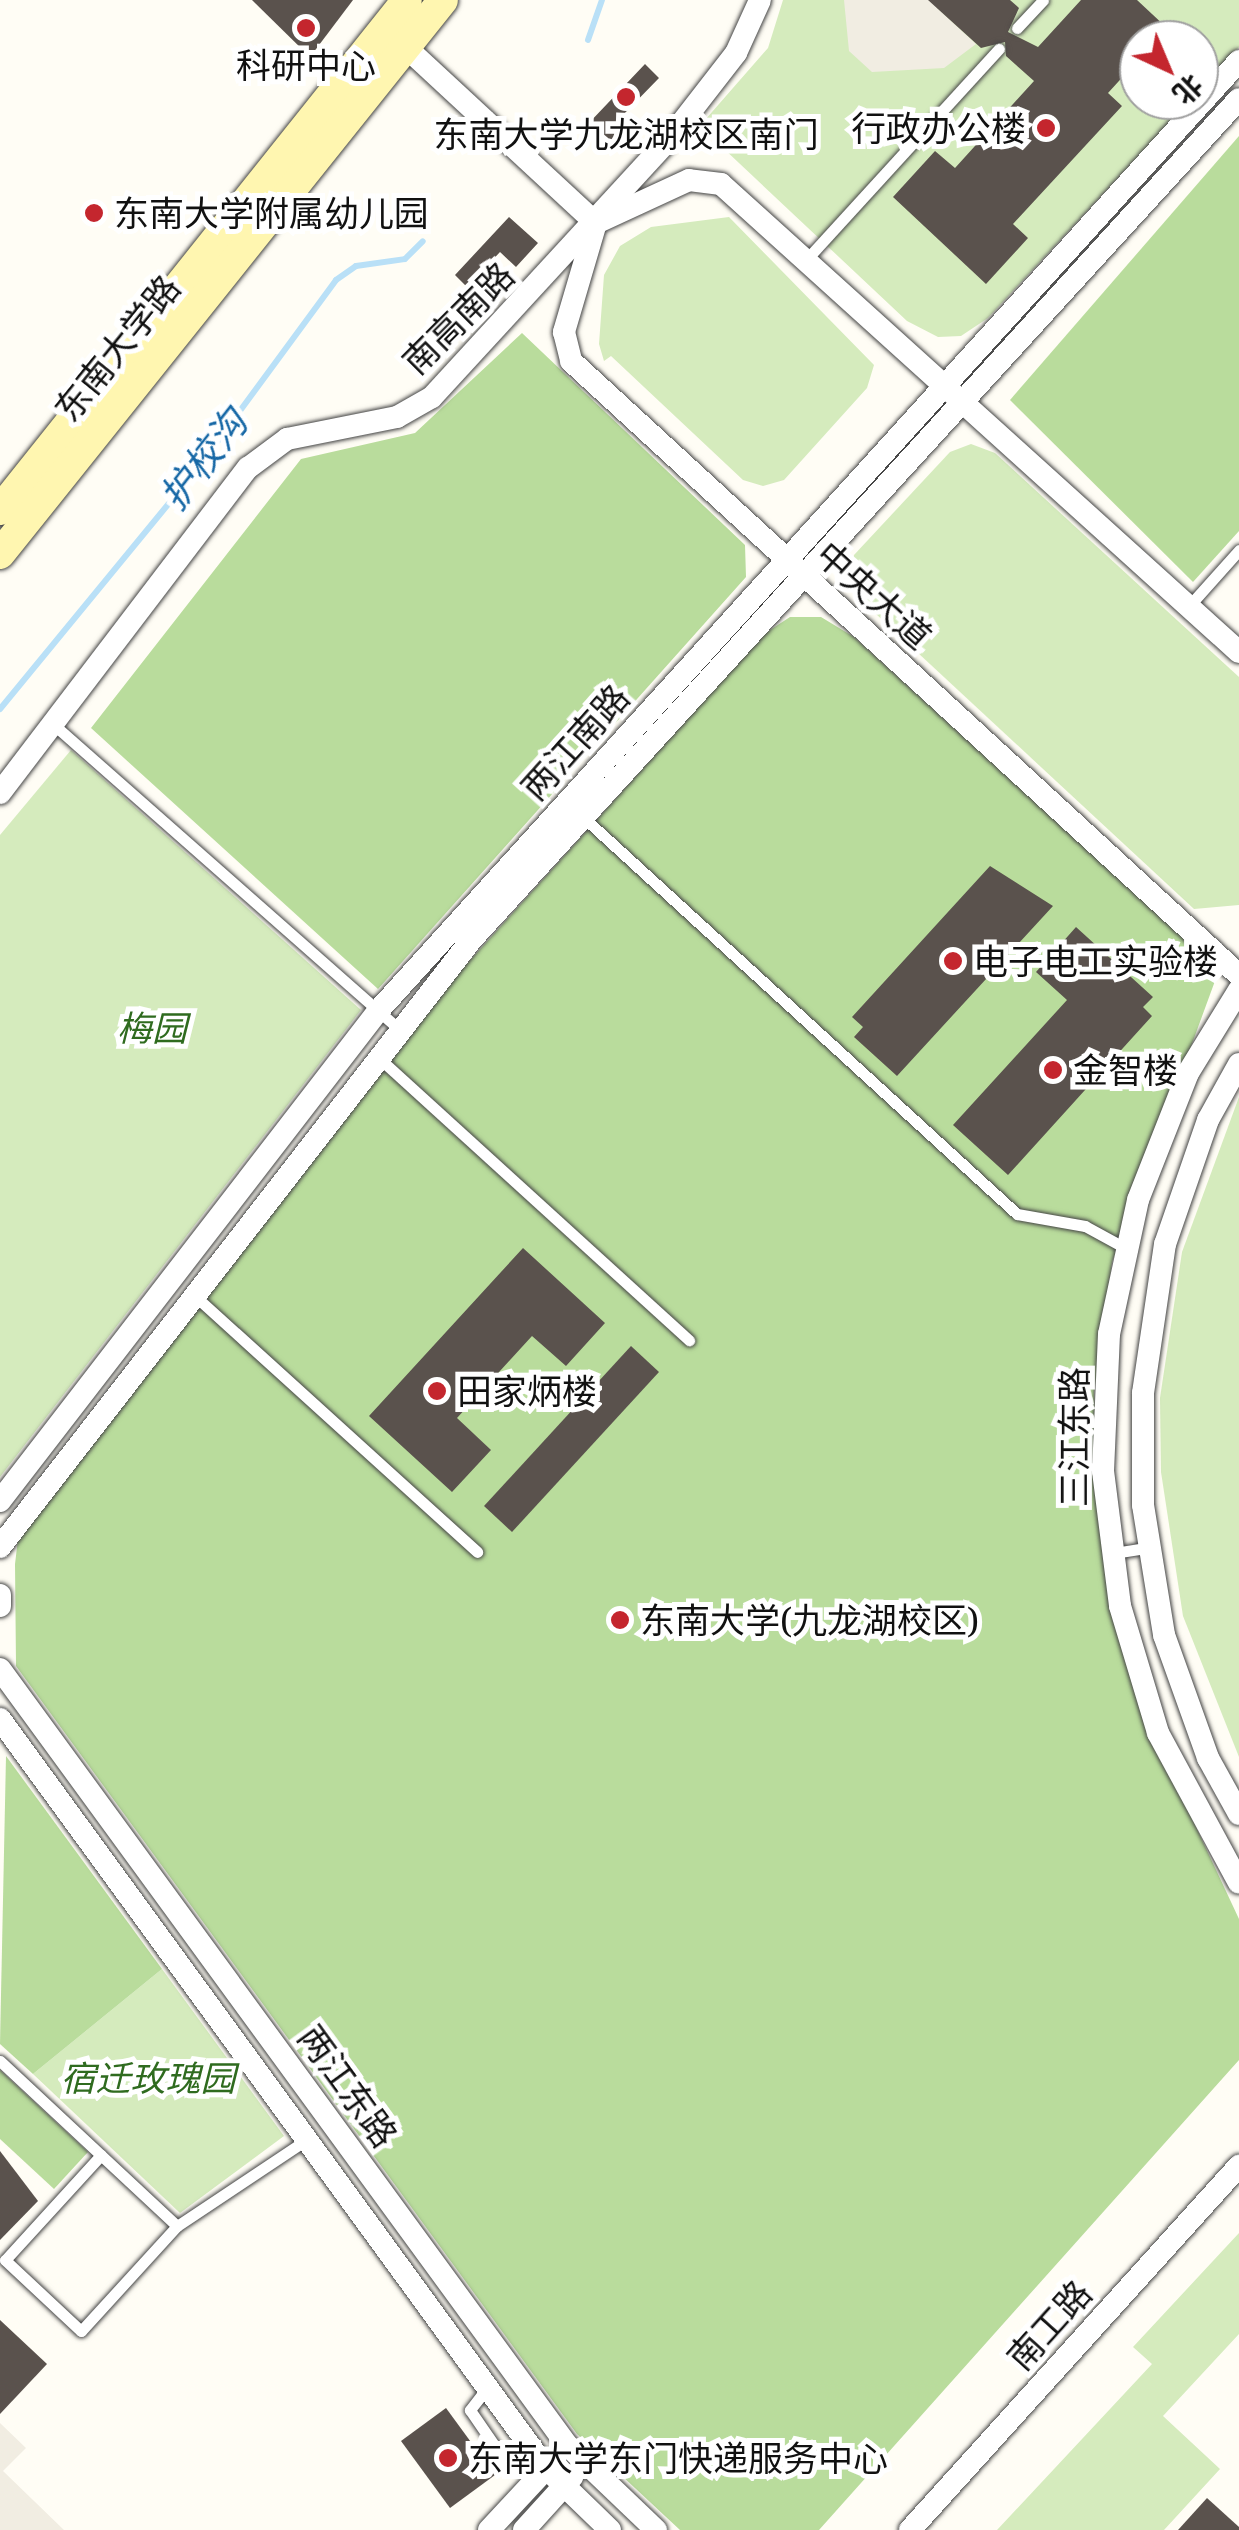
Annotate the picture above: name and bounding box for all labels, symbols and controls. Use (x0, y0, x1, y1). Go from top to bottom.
marker: 科研中心 (295, 17, 317, 39)
north arrow (1119, 20, 1219, 120)
place label: 科研中心 (236, 44, 376, 86)
text: 北 (1165, 67, 1212, 114)
marker: 东南大学九龙湖校区南门 (615, 86, 637, 108)
place label: 行政办公楼 (851, 107, 1026, 149)
place label: 东南大学九龙湖校区南门 (434, 113, 818, 155)
marker: 行政办公楼 (1035, 117, 1057, 139)
place label: 东南大学附属幼儿园 (114, 192, 429, 234)
marker: 东南大学附属幼儿园 (83, 202, 105, 224)
street label: 南高南路 (394, 254, 522, 382)
street label: 东南大学路 (46, 267, 188, 429)
water label: 护校沟 (150, 400, 256, 518)
street label: 中央大道 (808, 533, 940, 657)
street label: 两江南路 (513, 676, 637, 808)
place label: 电子电工实验楼 (973, 940, 1218, 982)
marker: 电子电工实验楼 (942, 950, 964, 972)
park label: 梅园 (117, 1007, 187, 1049)
place label: 金智楼 (1073, 1049, 1178, 1091)
marker: 金智楼 (1042, 1059, 1064, 1081)
street label: 三江东路 (1053, 1367, 1095, 1507)
place label: 田家炳楼 (457, 1370, 597, 1412)
marker: 田家炳楼 (426, 1380, 448, 1402)
place label: 东南大学(九龙湖校区) (640, 1599, 979, 1641)
marker: 东南大学(九龙湖校区) (609, 1609, 631, 1631)
street label: 两江东路 (290, 2017, 406, 2155)
park label: 宿迁玫瑰园 (61, 2057, 235, 2099)
street label: 南工路 (998, 2272, 1100, 2378)
place label: 东南大学东门快递服务中心 (468, 2437, 888, 2479)
marker: 东南大学东门快递服务中心 (437, 2447, 459, 2469)

